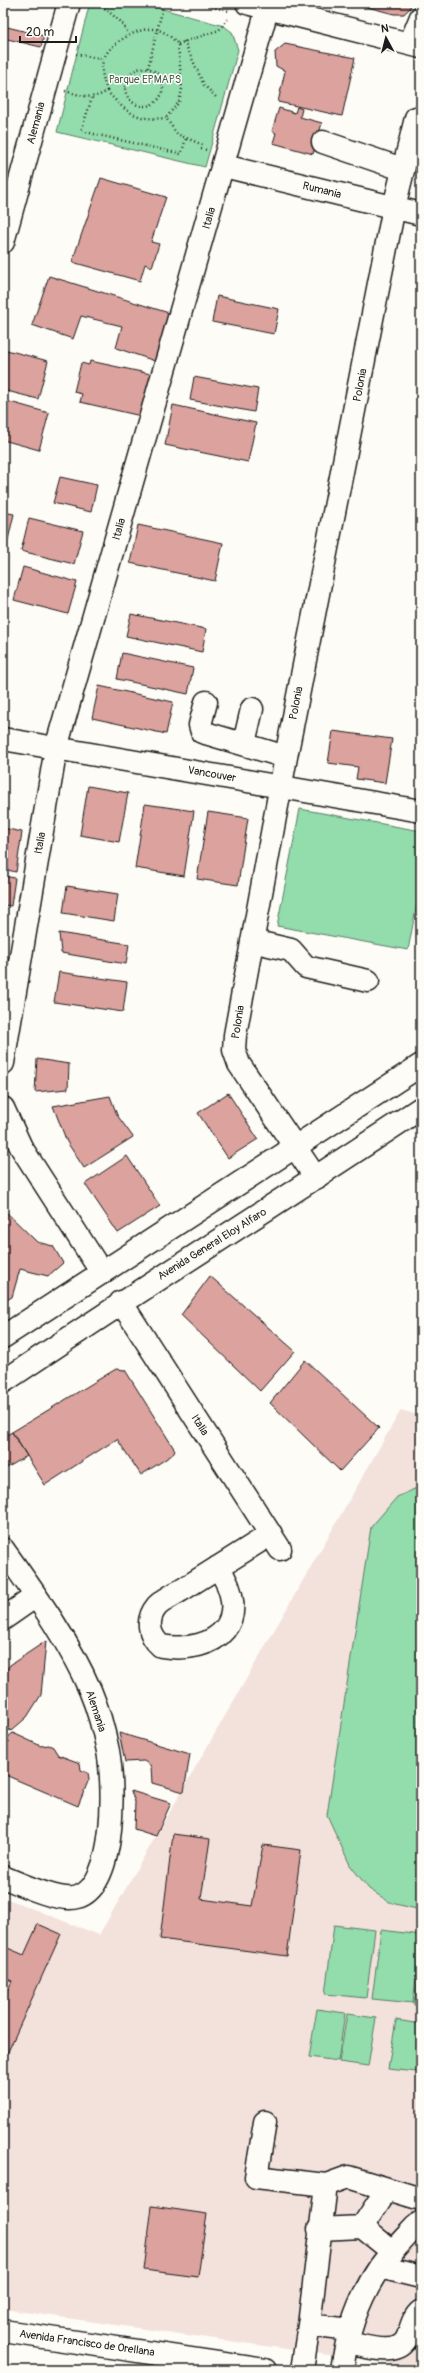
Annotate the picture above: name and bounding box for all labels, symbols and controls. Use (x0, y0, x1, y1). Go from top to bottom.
scale bar (20, 18, 76, 44)
north arrow (366, 18, 406, 58)
text: N (380, 22, 390, 35)
text: 20 m (26, 25, 55, 40)
park label: Parque EPMAPS (109, 73, 181, 86)
street label: Alemania (24, 101, 48, 145)
street label: Rumania (301, 179, 343, 201)
street label: Italia (200, 205, 218, 231)
street label: Polonia (350, 367, 370, 403)
street label: Italia (110, 516, 128, 542)
street label: Polonia (286, 685, 306, 721)
street label: Vancouver (187, 763, 237, 785)
street label: Italia (32, 831, 48, 855)
street label: Polonia (229, 1004, 247, 1040)
street label: Avenida General Eloy Alfaro (155, 1205, 269, 1283)
street label: Italia (188, 1412, 212, 1438)
street label: Alemania (83, 1689, 109, 1733)
street label: Avenida Francisco de Orellana (19, 2327, 155, 2359)

